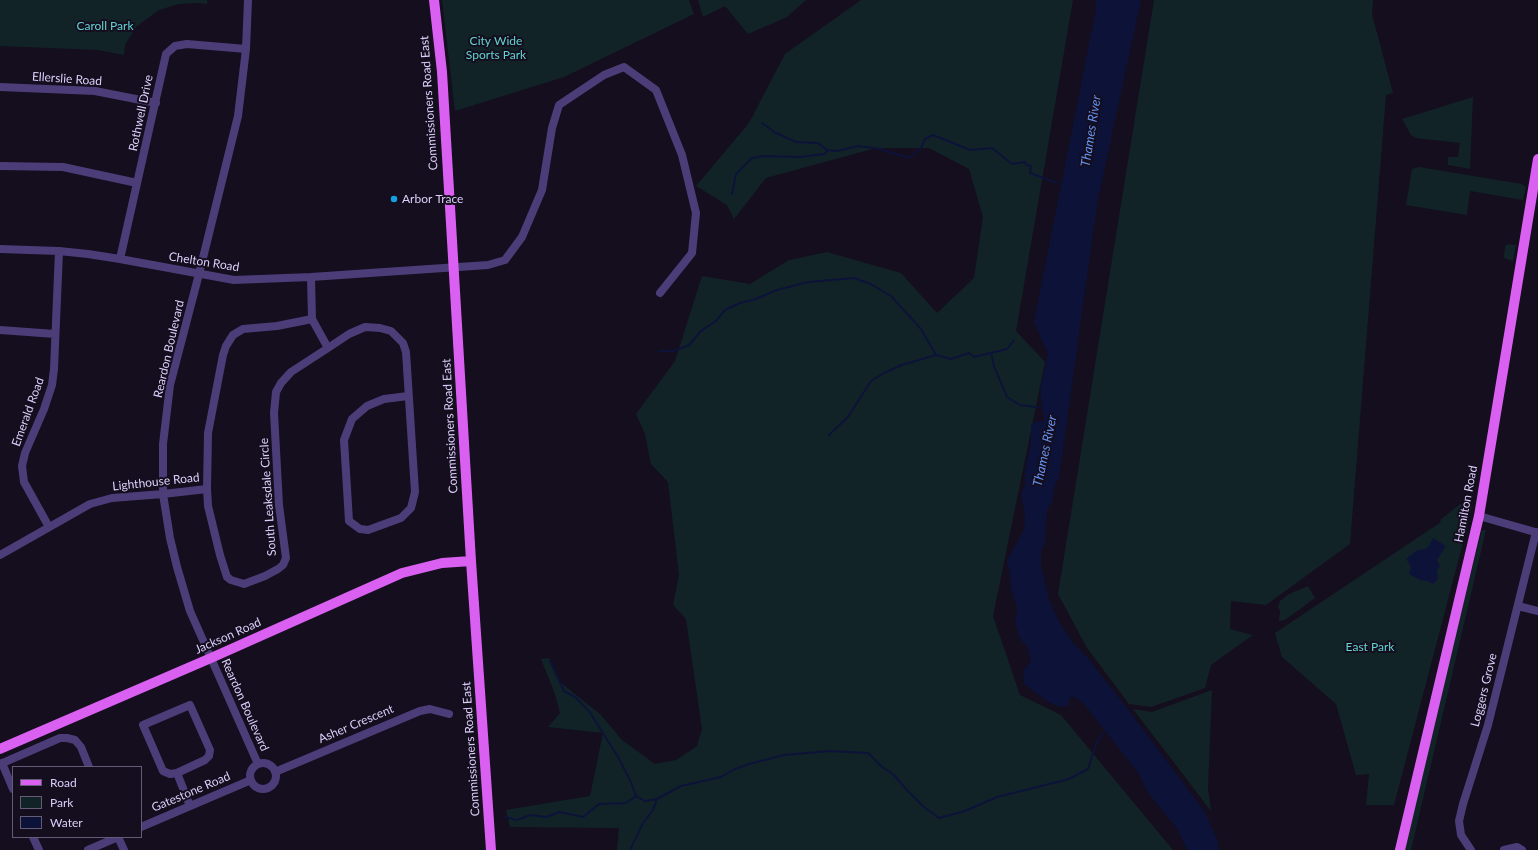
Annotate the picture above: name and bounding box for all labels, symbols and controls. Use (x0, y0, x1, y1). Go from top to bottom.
park label: Caroll Park (76, 19, 134, 33)
park label: City Wide Sports Park (466, 34, 526, 62)
street label: Commissioners Road East (417, 35, 441, 171)
street label: Ellerslie Road (32, 69, 102, 89)
street label: Rothwell Drive (126, 73, 156, 153)
water label: Thames River (1078, 94, 1104, 168)
place label: Arbor Trace (402, 192, 463, 206)
marker: Arbor Trace (389, 194, 399, 204)
street label: Chelton Road (168, 249, 240, 275)
street label: Reardon Boulevard (151, 299, 187, 399)
street label: Commissioners Road East (439, 358, 461, 494)
street label: Emerald Road (9, 375, 47, 449)
water label: Thames River (1030, 414, 1060, 488)
street label: South Leaksdale Circle (257, 438, 279, 556)
street label: Hamilton Road (1451, 464, 1481, 544)
street label: Lighthouse Road (112, 470, 200, 494)
street label: Jackson Road (193, 615, 263, 657)
park label: East Park (1346, 640, 1394, 654)
street label: Loggers Grove (1468, 652, 1500, 728)
street label: Reardon Boulevard (218, 656, 272, 754)
street label: Commissioners Road East (459, 681, 483, 817)
street label: Asher Crescent (316, 702, 396, 746)
legend (12, 766, 142, 838)
street label: Gatestone Road (149, 769, 233, 815)
text: Road (50, 775, 77, 790)
text: Park (50, 795, 73, 810)
text: Water (50, 815, 83, 830)

